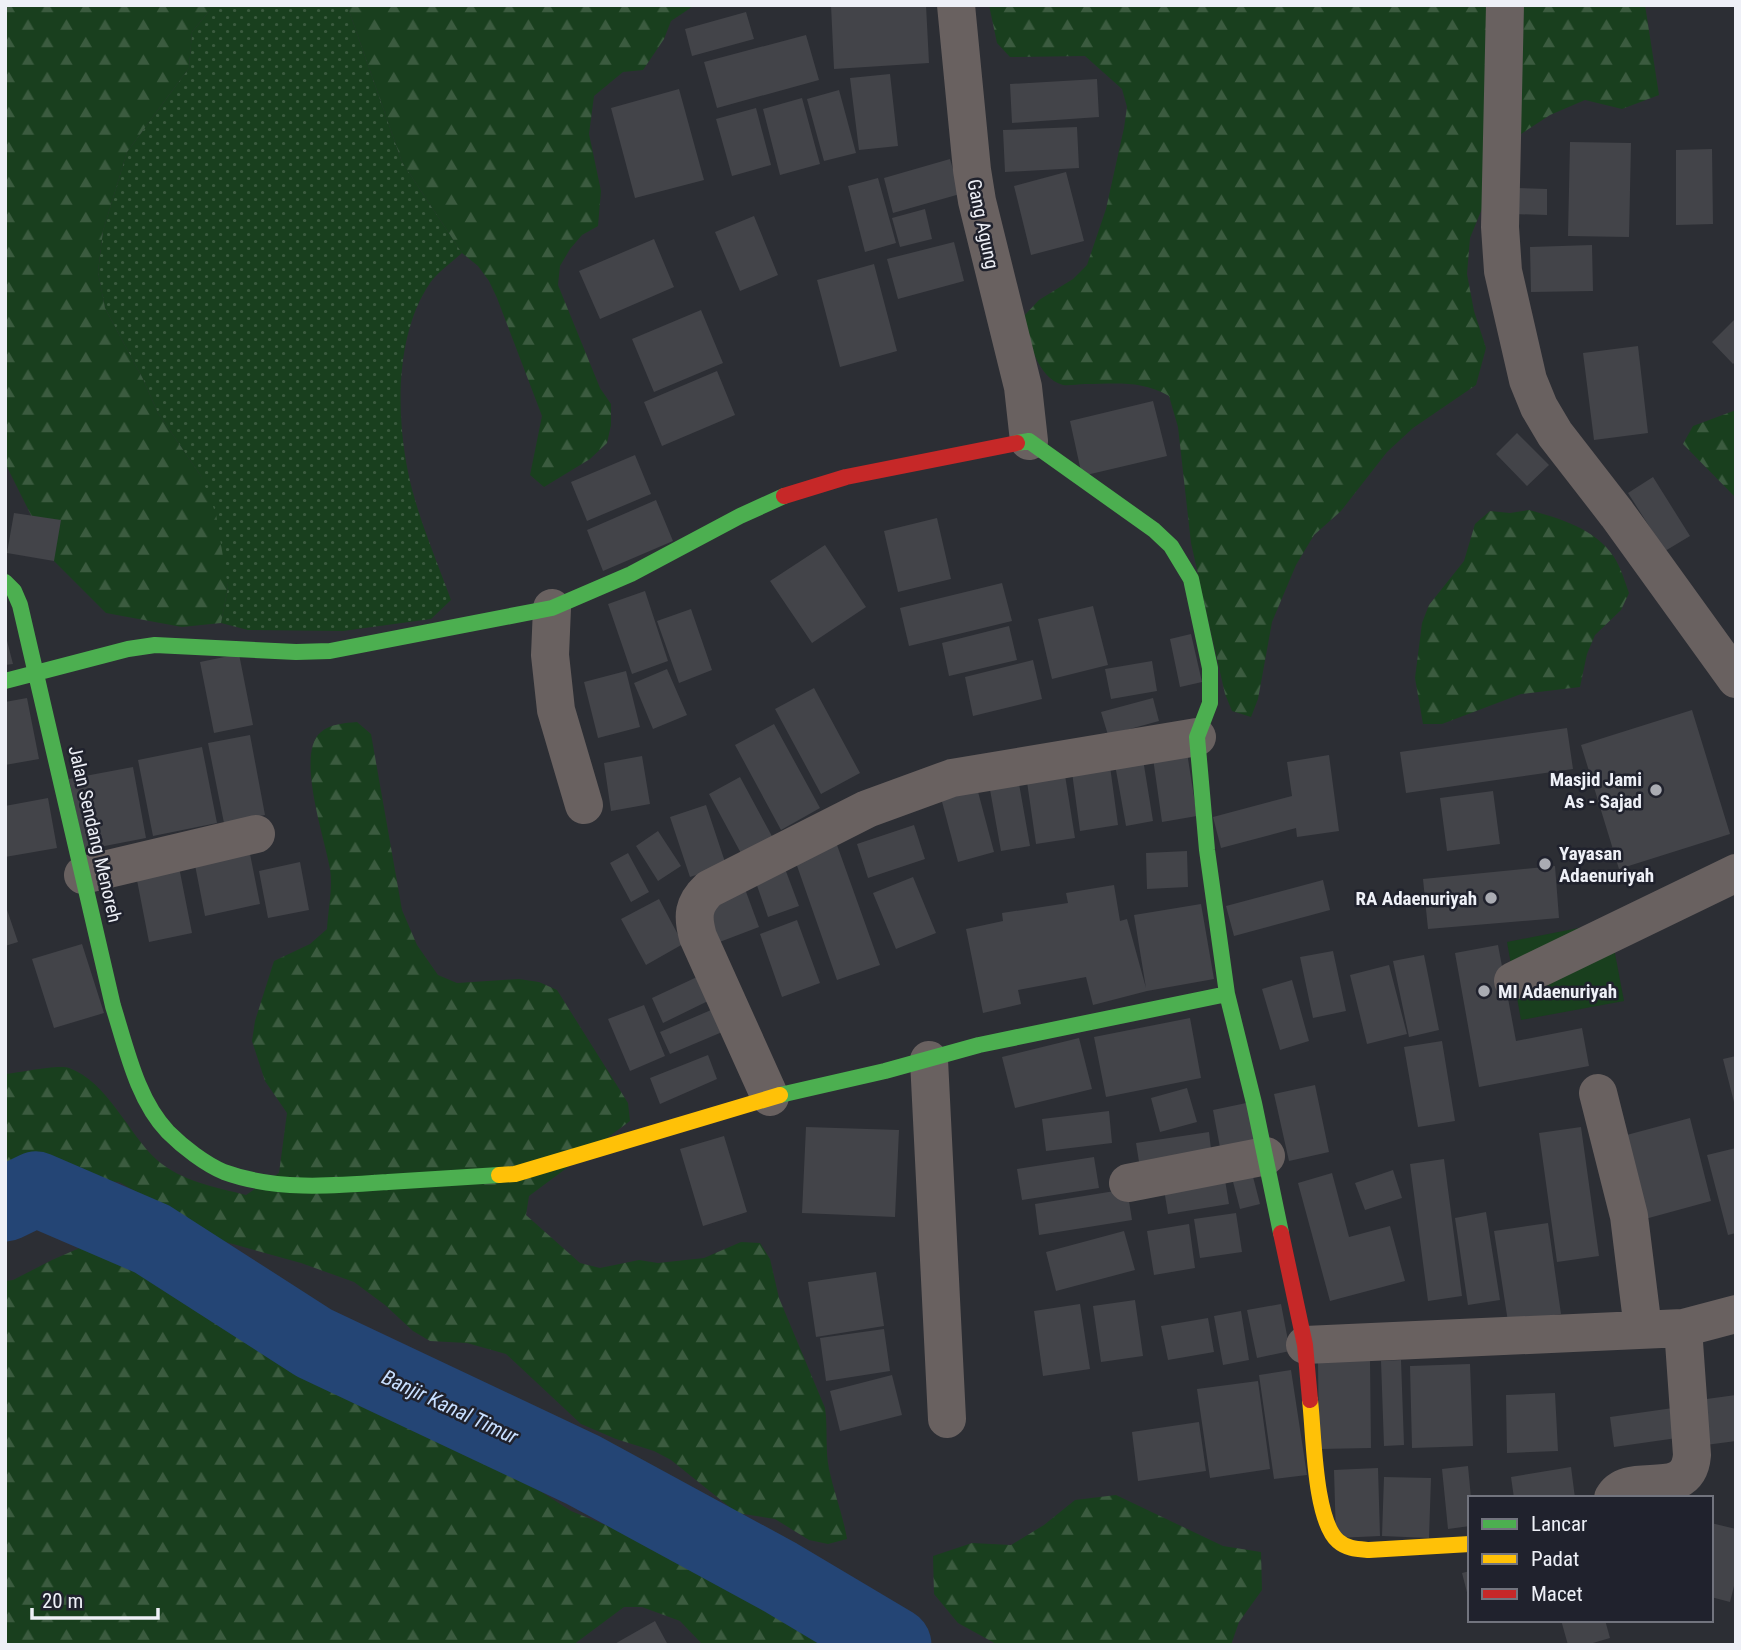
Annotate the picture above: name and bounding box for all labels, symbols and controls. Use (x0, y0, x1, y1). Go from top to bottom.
street label: Gang Agung (962, 177, 1004, 271)
street label: Jalan Sendang Menoreh (63, 744, 127, 924)
place label: Masjid Jami As - Sajad (1550, 768, 1642, 813)
marker: Masjid Jami As - Sajad (1648, 782, 1664, 798)
place label: Yayasan Adaenuriyah (1559, 842, 1654, 887)
marker: Yayasan Adaenuriyah (1537, 856, 1553, 872)
place label: RA Adaenuriyah (1356, 887, 1477, 910)
marker: RA Adaenuriyah (1483, 890, 1499, 906)
place label: MI Adaenuriyah (1498, 980, 1617, 1003)
marker: MI Adaenuriyah (1476, 983, 1492, 999)
water label: Banjir Kanal Timur (378, 1365, 522, 1449)
legend (1468, 1496, 1713, 1622)
text: Lancar (1531, 1512, 1587, 1536)
text: Padat (1531, 1547, 1579, 1571)
scale bar (32, 1576, 158, 1620)
text: Macet (1531, 1582, 1583, 1606)
text: 20 m (42, 1589, 83, 1613)

